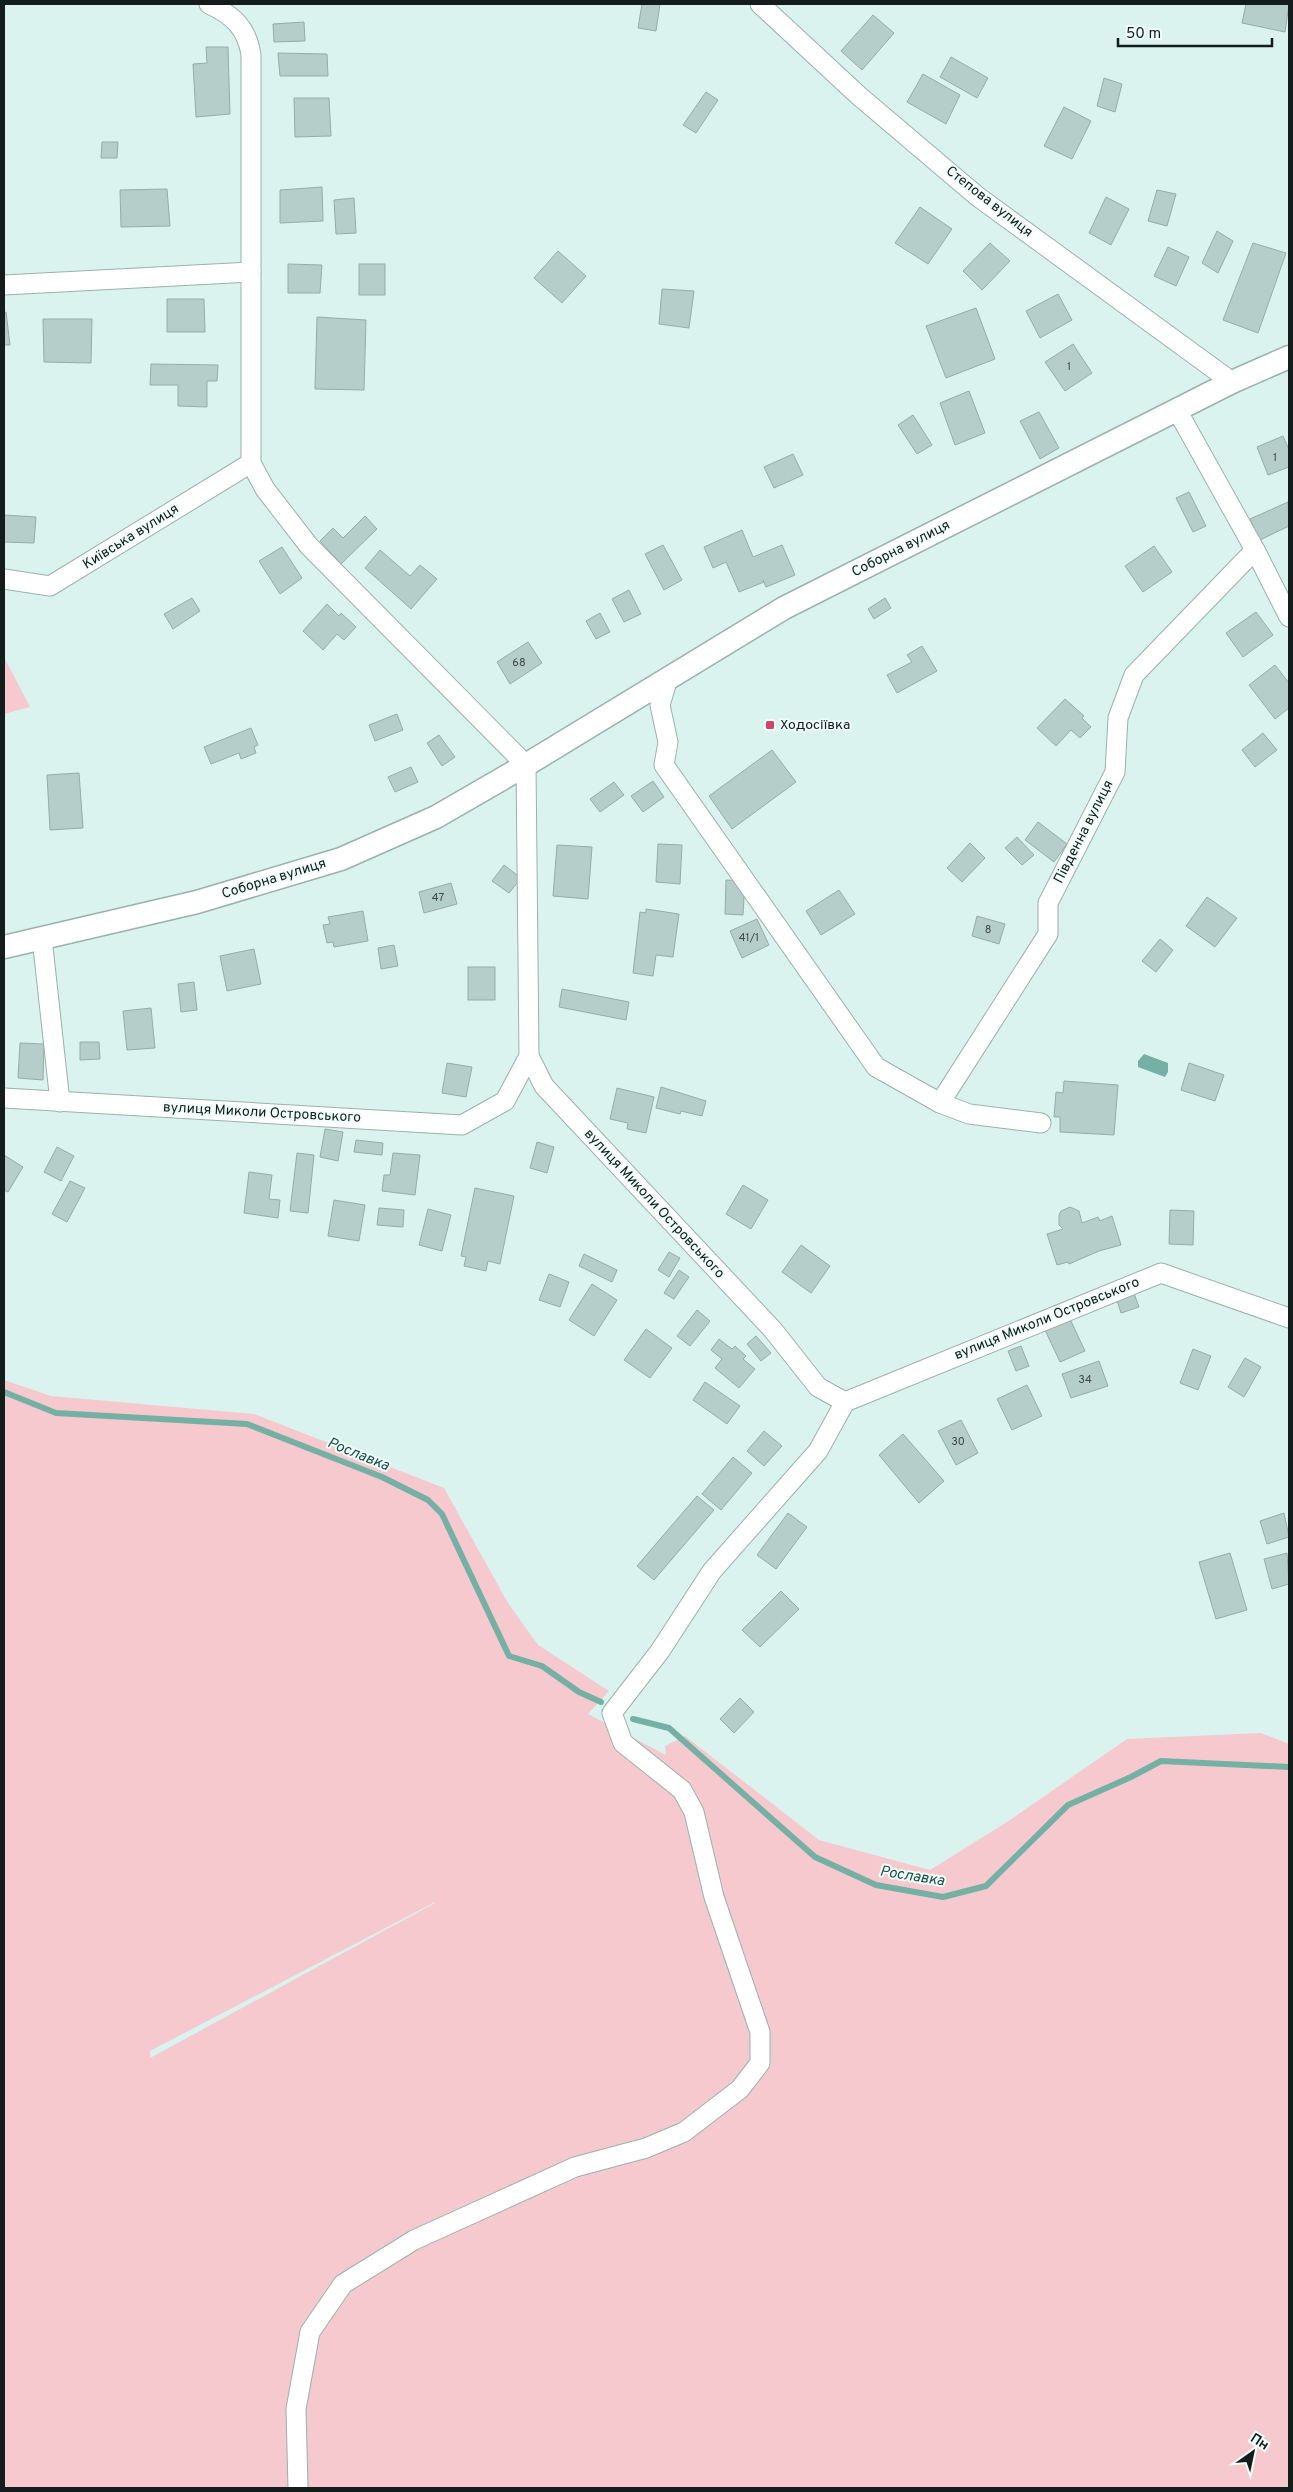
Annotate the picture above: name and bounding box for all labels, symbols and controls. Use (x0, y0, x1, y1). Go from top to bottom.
scale bar (1118, 15, 1272, 47)
text: 50 m (1126, 25, 1161, 44)
street label: Степова вулиця (942, 163, 1036, 241)
house number: 1 (1067, 360, 1071, 374)
house number: 1 (1273, 451, 1277, 465)
street label: Київська вулиця (80, 501, 182, 573)
street label: Соборна вулиця (849, 517, 953, 581)
house number: 68 (512, 656, 526, 670)
place label: Ходосіївка (780, 717, 850, 734)
marker: Ходосіївка (764, 719, 776, 731)
street label: Південна вулиця (1051, 778, 1117, 886)
street label: Соборна вулиця (220, 855, 328, 903)
house number: 47 (432, 891, 444, 905)
house number: 8 (985, 923, 991, 937)
house number: 41/1 (739, 931, 759, 945)
street label: вулиця Миколи Островського (163, 1099, 362, 1127)
street label: вулиця Миколи Островського (580, 1126, 728, 1282)
street label: вулиця Миколи Островського (952, 1274, 1142, 1364)
house number: 34 (1078, 1373, 1092, 1387)
water label: Рославка (324, 1434, 392, 1476)
house number: 30 (951, 1435, 965, 1449)
water label: Рославка (878, 1863, 946, 1892)
north arrow (1228, 2427, 1278, 2477)
text: Пн (1247, 2430, 1272, 2455)

